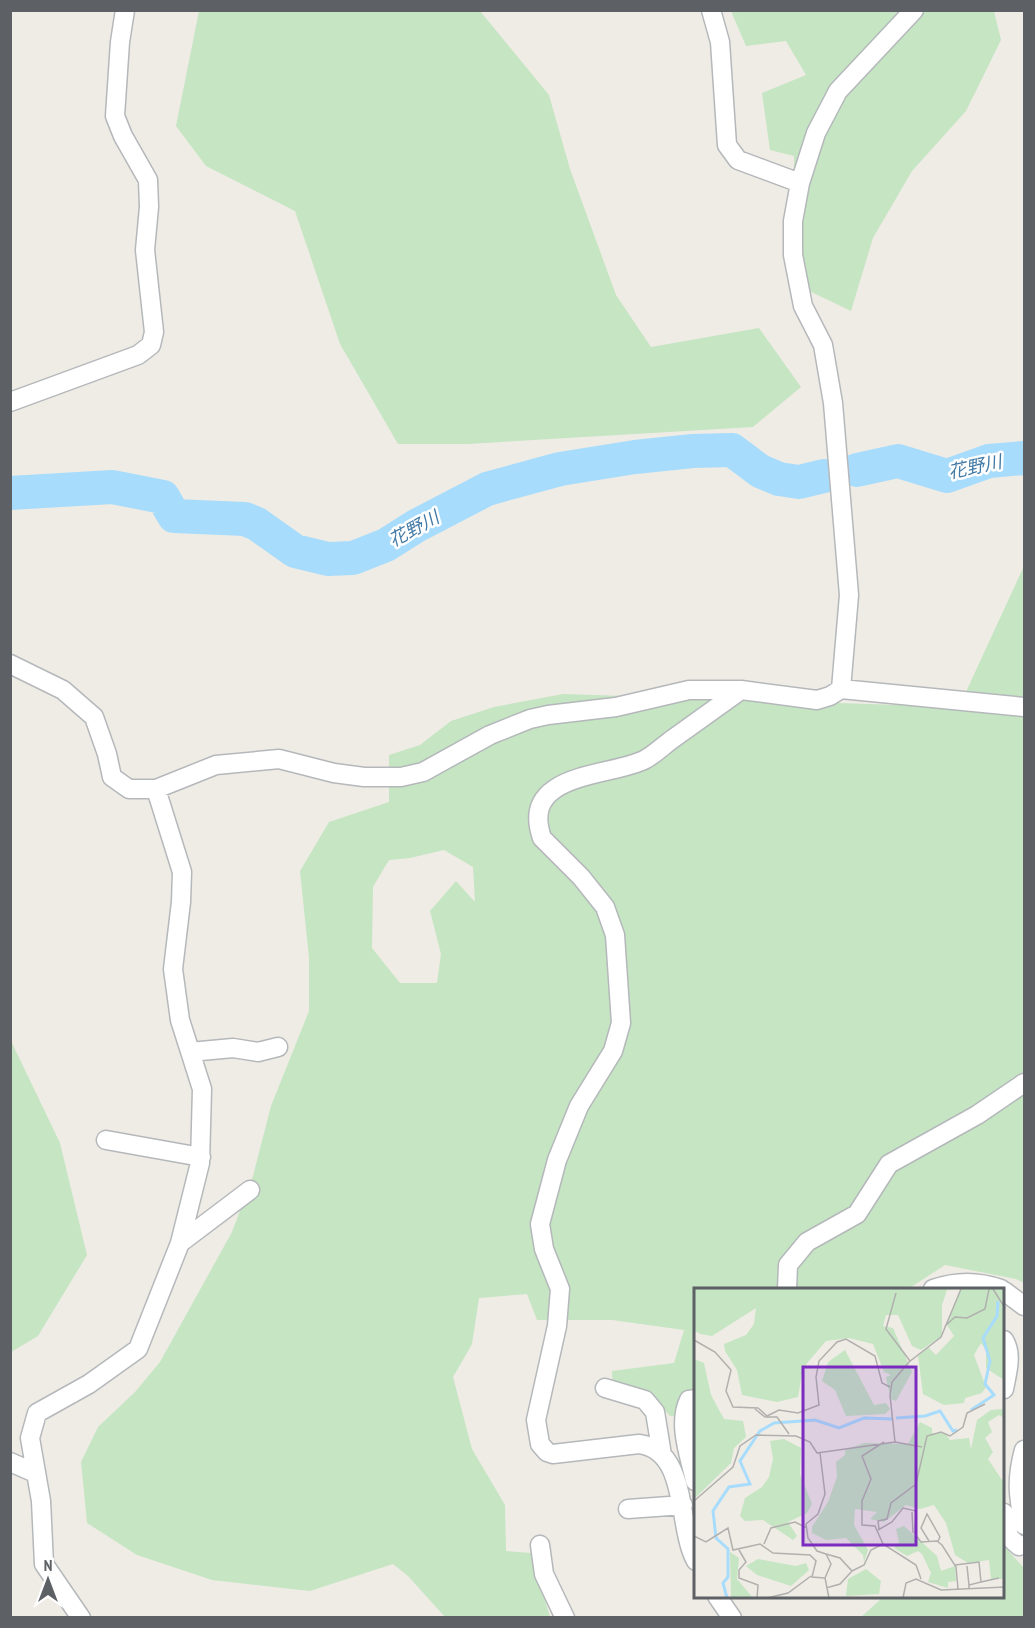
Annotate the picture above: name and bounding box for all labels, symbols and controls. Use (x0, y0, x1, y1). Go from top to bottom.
water label: 花野川 (946, 449, 1006, 483)
water label: 花野川 (385, 504, 445, 552)
inset map (694, 1288, 1005, 1598)
north arrow (18, 1550, 78, 1610)
text: N (44, 1555, 52, 1575)

